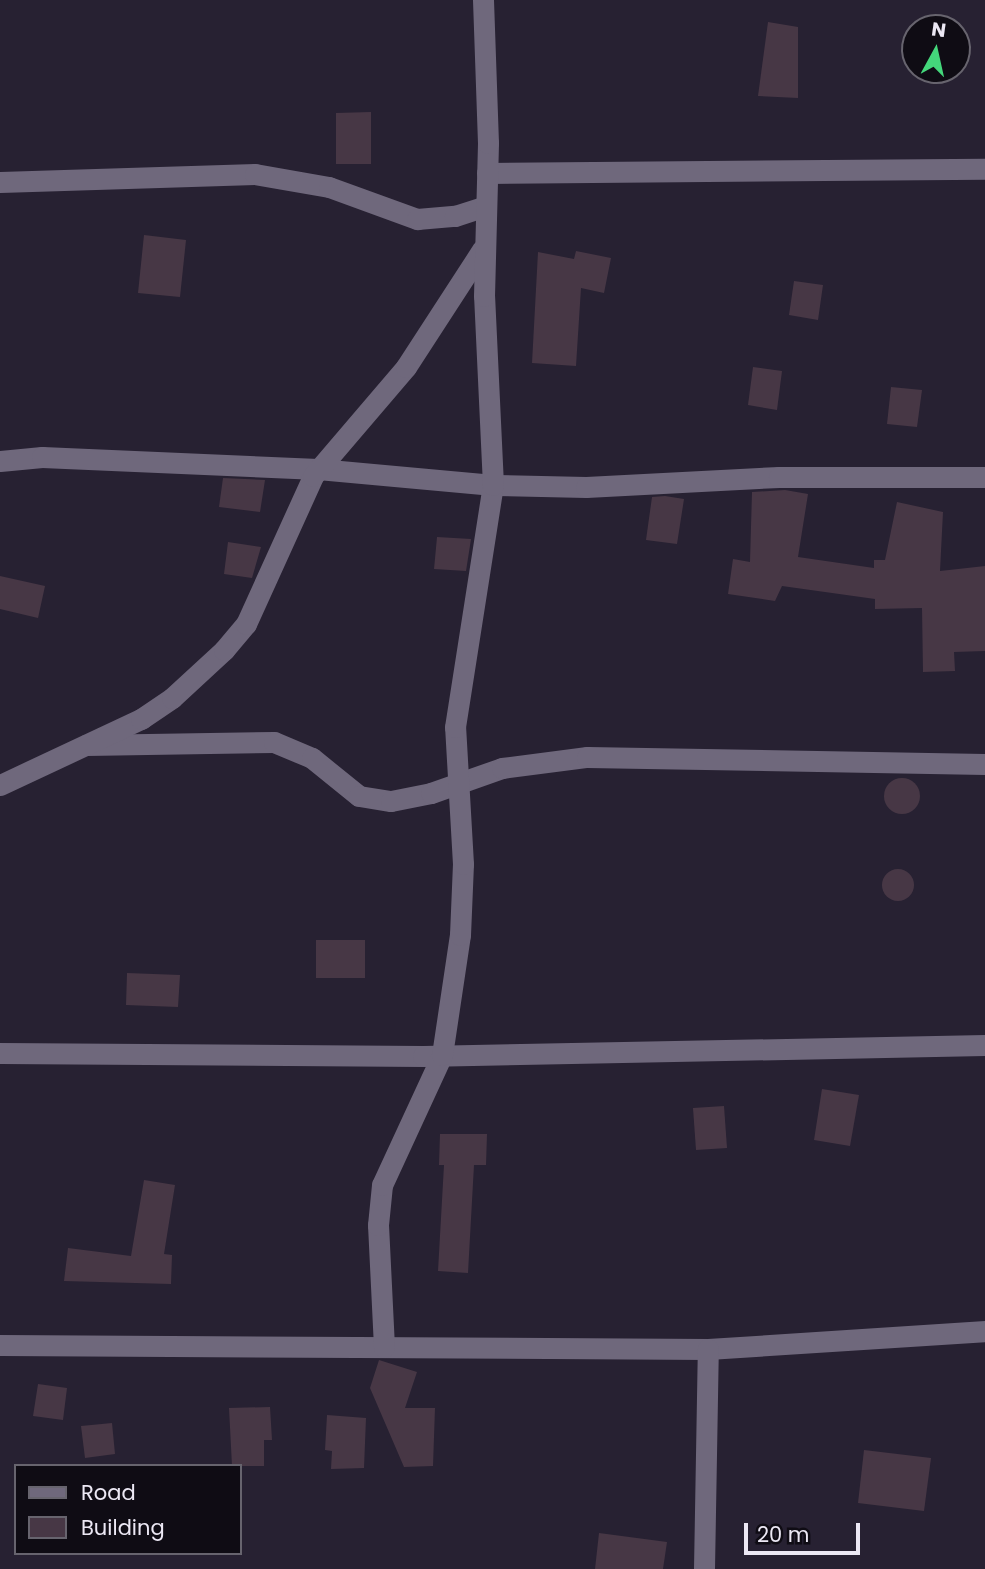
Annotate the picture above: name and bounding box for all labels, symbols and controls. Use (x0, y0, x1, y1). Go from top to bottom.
north arrow (901, 14, 971, 84)
text: N (930, 15, 948, 44)
legend (14, 1464, 242, 1555)
text: Road (81, 1478, 136, 1507)
scale bar (747, 1510, 862, 1554)
text: Building (81, 1513, 165, 1542)
text: 20 m (757, 1520, 810, 1549)

